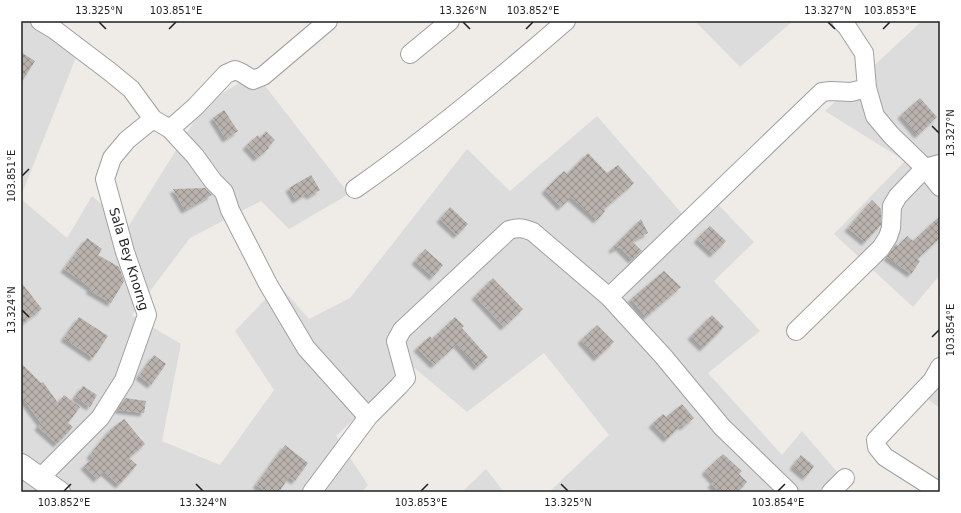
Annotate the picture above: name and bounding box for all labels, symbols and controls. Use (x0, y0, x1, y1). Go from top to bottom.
text: 13.325°N (75, 5, 123, 16)
text: 103.851°E (150, 5, 202, 16)
text: 13.326°N (439, 5, 487, 16)
text: 103.852°E (507, 5, 559, 16)
text: 13.327°N (804, 5, 852, 16)
text: 103.853°E (864, 5, 916, 16)
text: 13.327°N (945, 109, 956, 157)
text: 103.851°E (6, 150, 17, 202)
street label: Sala Bey Knorng (106, 206, 152, 312)
text: 13.324°N (6, 286, 17, 334)
text: 103.854°E (945, 304, 956, 356)
text: 103.852°E (38, 497, 90, 508)
text: 13.324°N (179, 497, 227, 508)
text: 103.853°E (395, 497, 447, 508)
text: 13.325°N (544, 497, 592, 508)
text: 103.854°E (752, 497, 804, 508)

